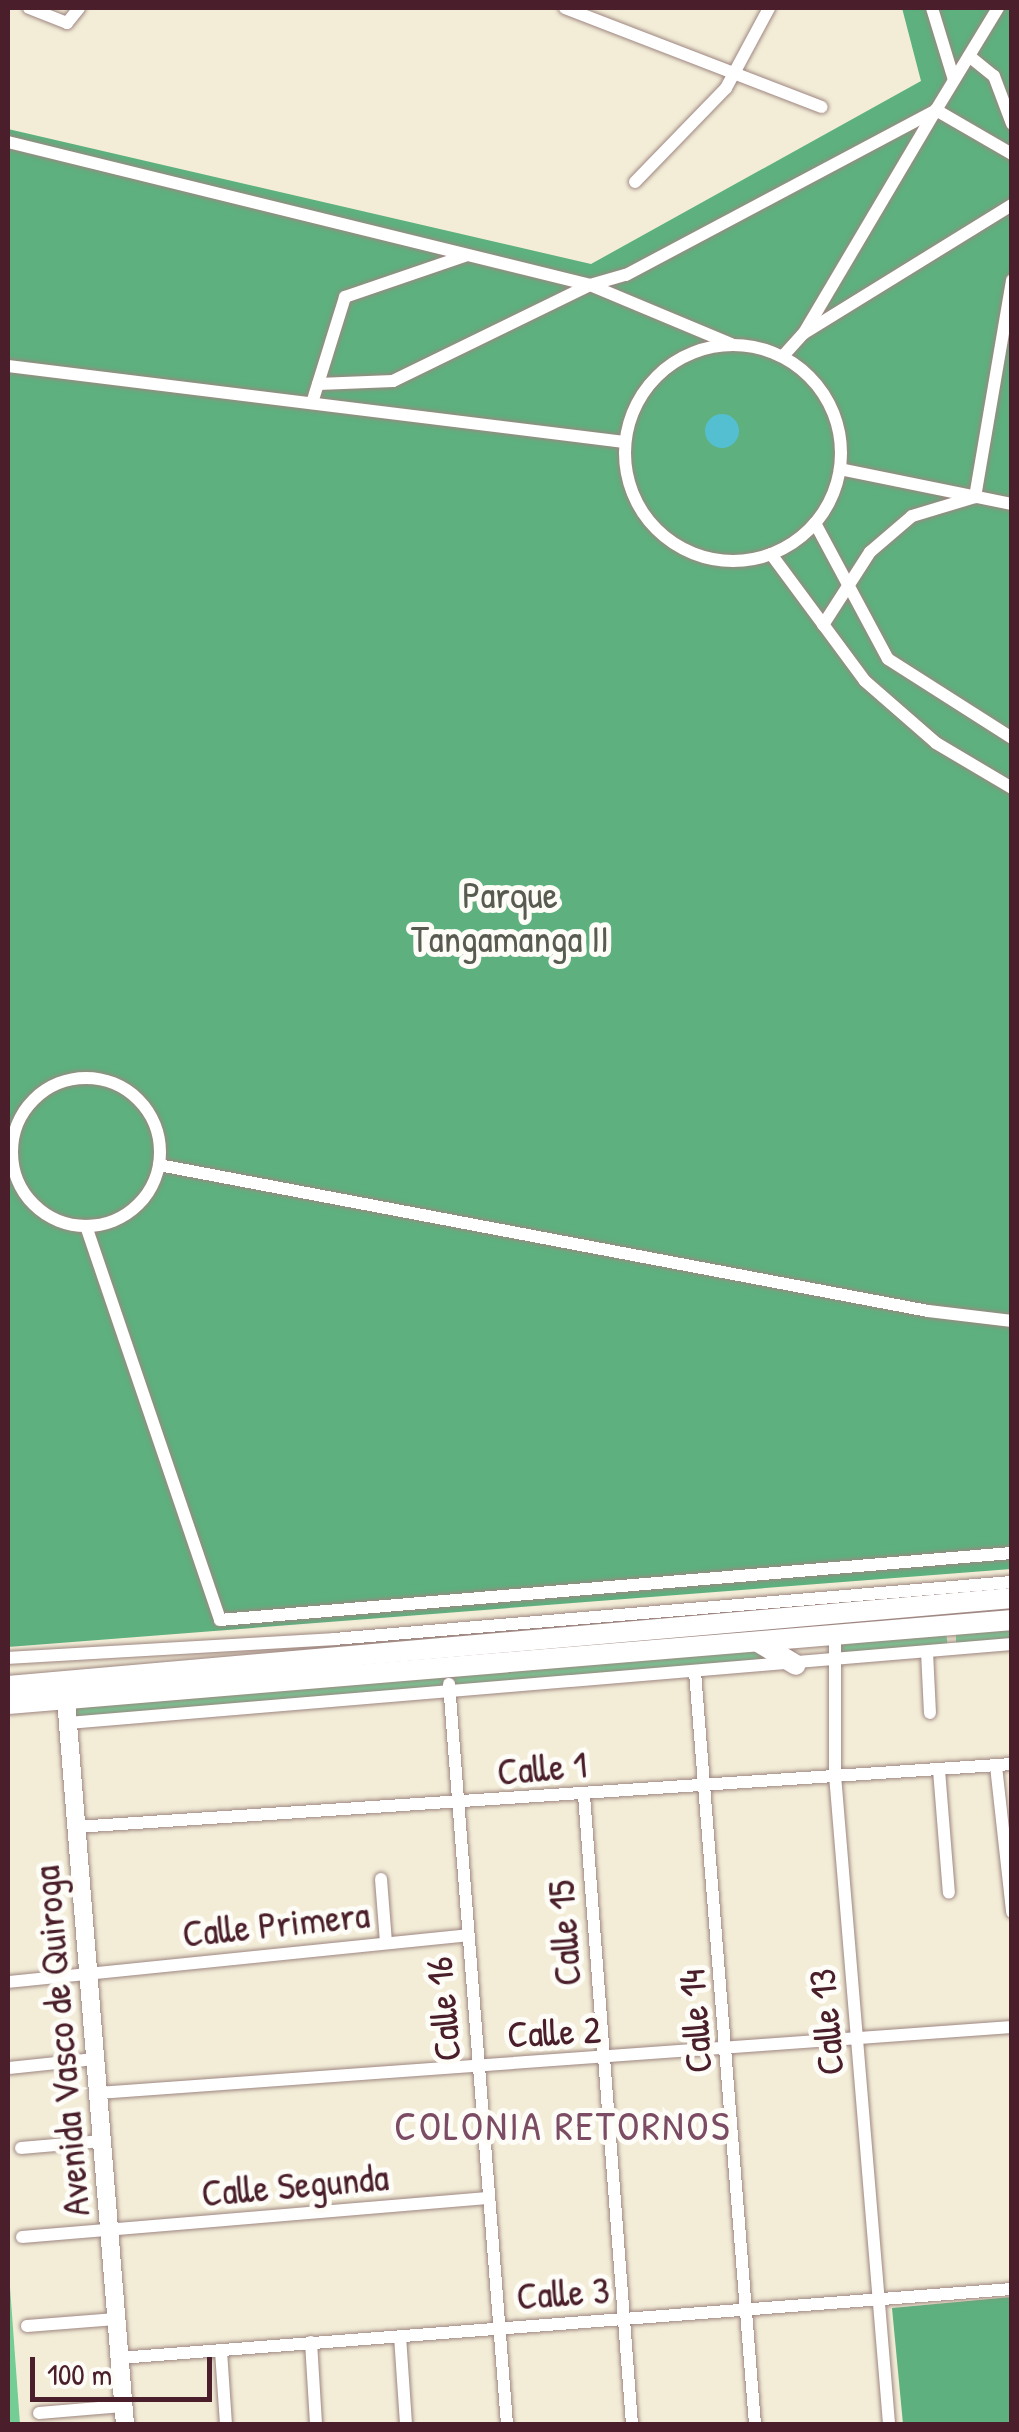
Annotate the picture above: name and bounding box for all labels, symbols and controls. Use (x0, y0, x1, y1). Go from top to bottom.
park label: Parque Tangamanga II (411, 872, 609, 962)
street label: Calle 1 (495, 1741, 589, 1795)
street label: Avenida Vasco de Quiroga (23, 1864, 99, 2218)
street label: Calle 15 (538, 1879, 590, 1987)
street label: Calle Primera (180, 1892, 372, 1956)
street label: Calle 16 (416, 1955, 470, 2063)
street label: Calle 13 (799, 1967, 853, 2077)
street label: Calle 14 (669, 1968, 721, 2074)
street label: Calle 2 (506, 2007, 602, 2057)
district label: COLONIA RETORNOS (394, 2101, 732, 2149)
street label: Calle Segunda (200, 2154, 390, 2216)
street label: Calle 3 (515, 2267, 611, 2319)
scale bar (35, 2337, 218, 2399)
text: 100 m (47, 2354, 112, 2394)

